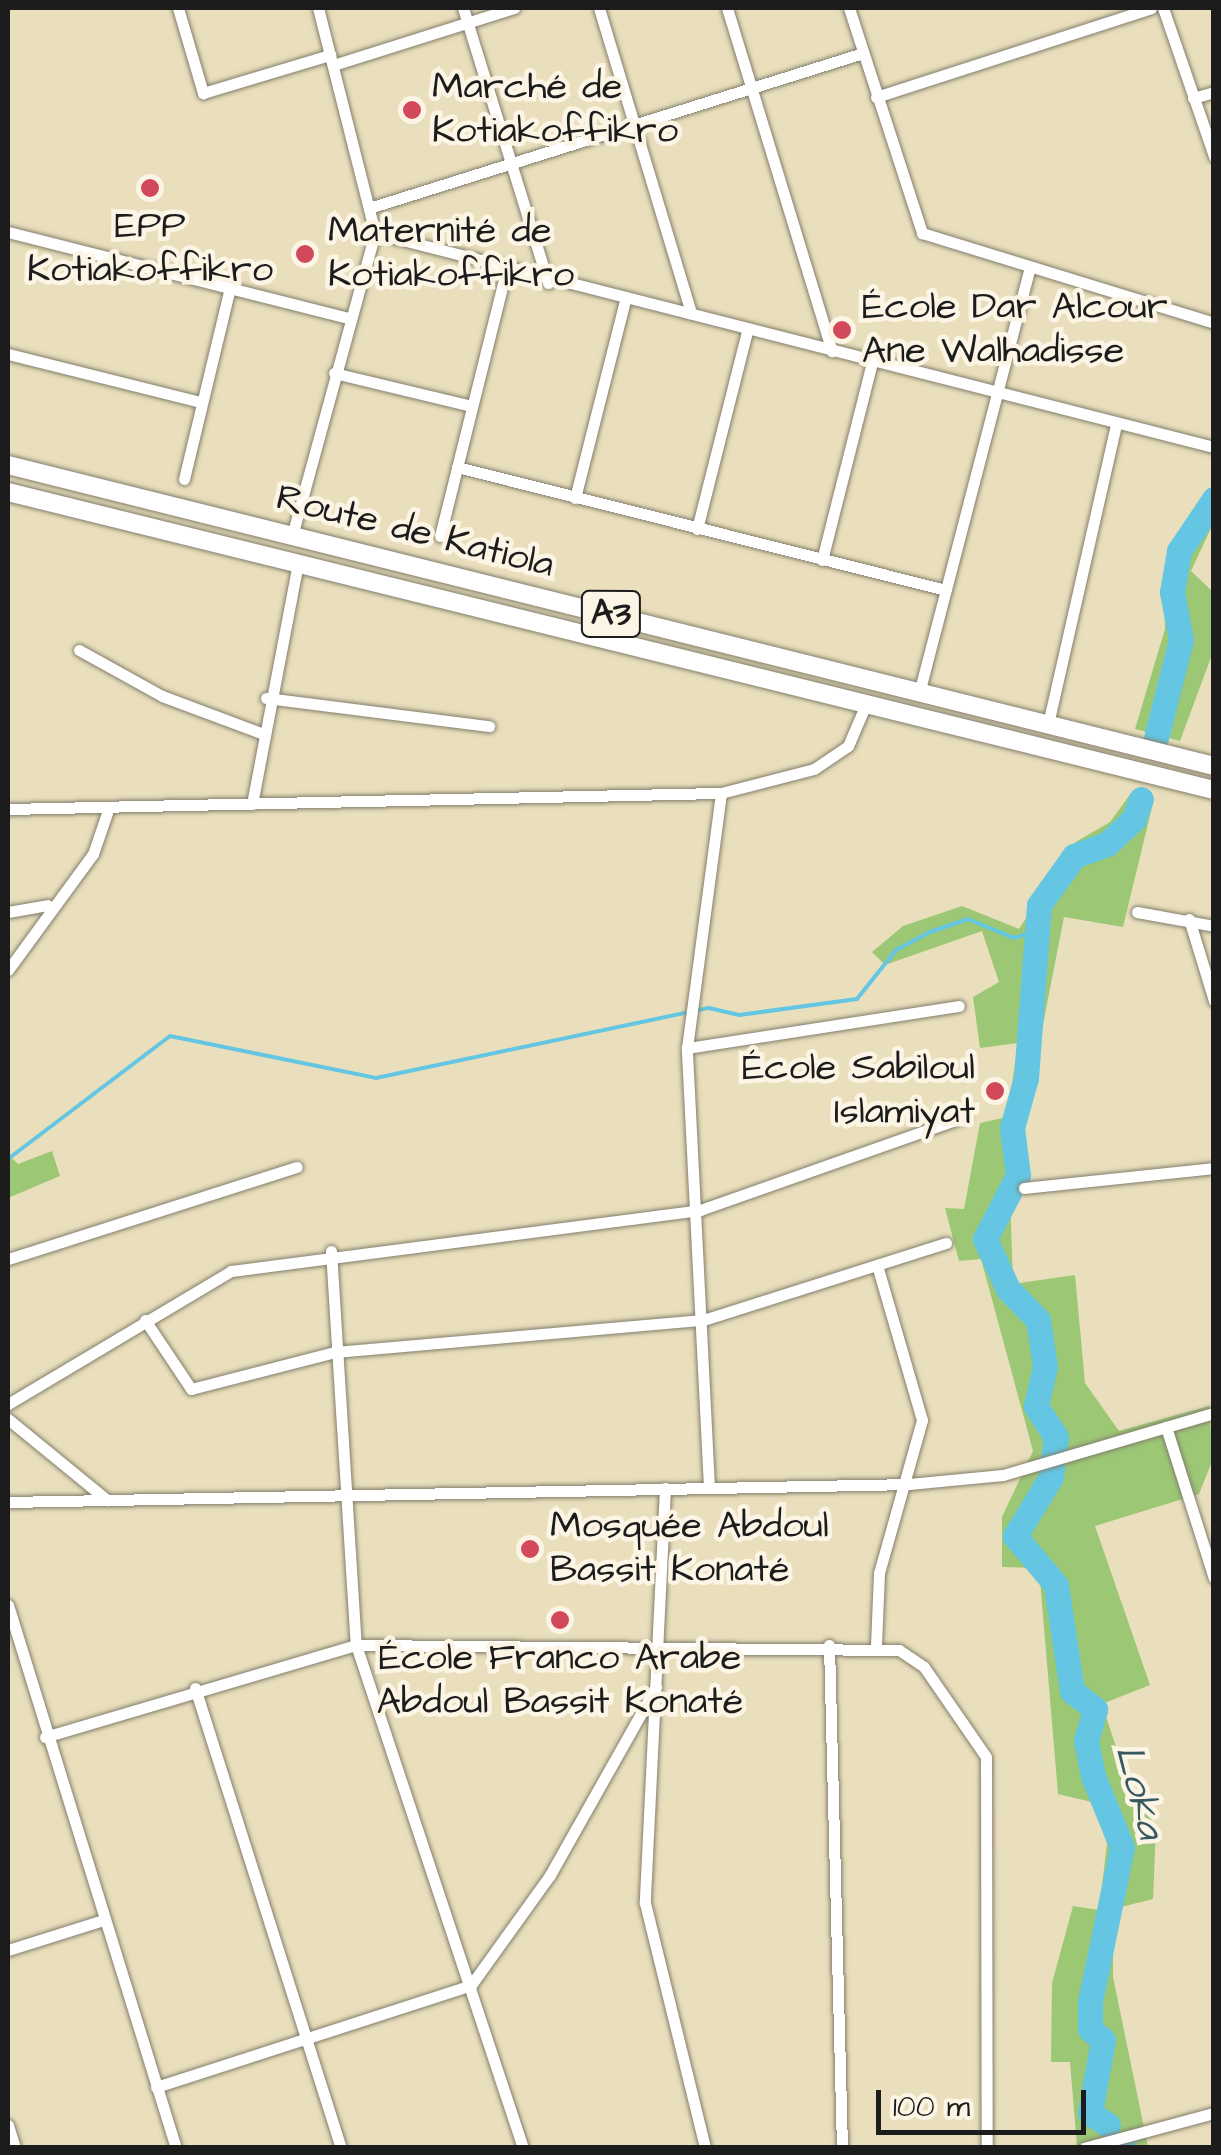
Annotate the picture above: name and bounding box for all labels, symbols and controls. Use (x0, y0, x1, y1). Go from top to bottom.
place label: Marché de Kotiakoffikro (432, 65, 678, 154)
marker: Marché de Kotiakoffikro (401, 99, 423, 121)
marker: EPP Kotiakoffikro (139, 177, 161, 199)
place label: EPP Kotiakoffikro (27, 204, 273, 294)
place label: Maternité de Kotiakoffikro (328, 209, 574, 298)
marker: Maternité de Kotiakoffikro (292, 241, 318, 267)
place label: École Dar Alcour Ane Walhadisse (862, 285, 1168, 374)
marker: École Dar Alcour Ane Walhadisse (831, 319, 853, 341)
street label: Route de Katiola (272, 475, 558, 589)
road number: A3 (578, 584, 644, 644)
place label: École Sabiloul Islamiyat (742, 1046, 975, 1136)
marker: École Sabiloul Islamiyat (984, 1080, 1006, 1102)
place label: Mosquée Abdoul Bassit Konaté (550, 1504, 829, 1594)
marker: Mosquée Abdoul Bassit Konaté (519, 1538, 541, 1560)
marker: École Franco Arabe Abdoul Bassit Konaté (549, 1609, 571, 1631)
place label: École Franco Arabe Abdoul Bassit Konaté (377, 1636, 743, 1726)
water label: Loka (1104, 1740, 1174, 1844)
scale bar (881, 2070, 1091, 2132)
text: 100 m (893, 2086, 970, 2128)

